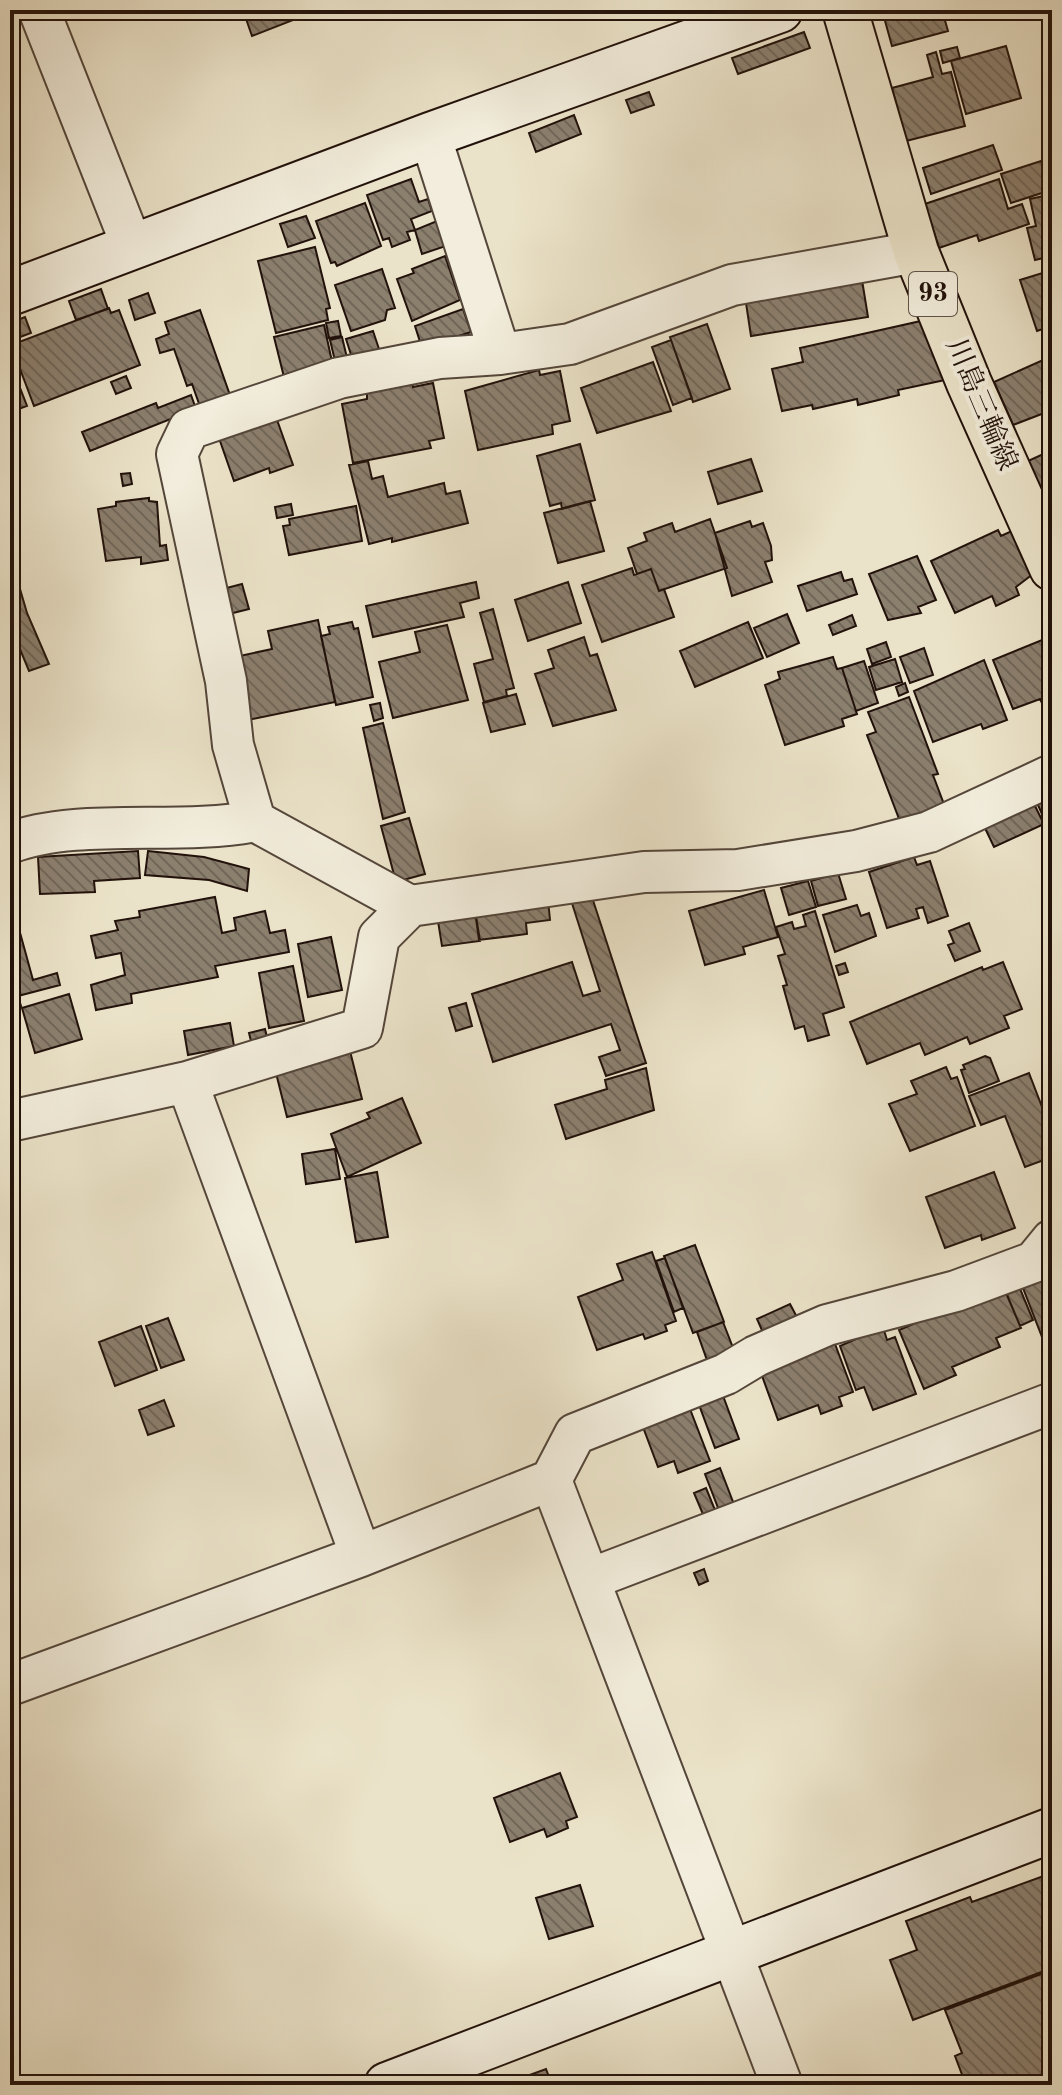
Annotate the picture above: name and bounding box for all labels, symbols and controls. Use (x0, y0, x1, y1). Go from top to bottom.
road number: 93 (909, 272, 957, 316)
street label: 川島三輪線 (940, 334, 1023, 475)

